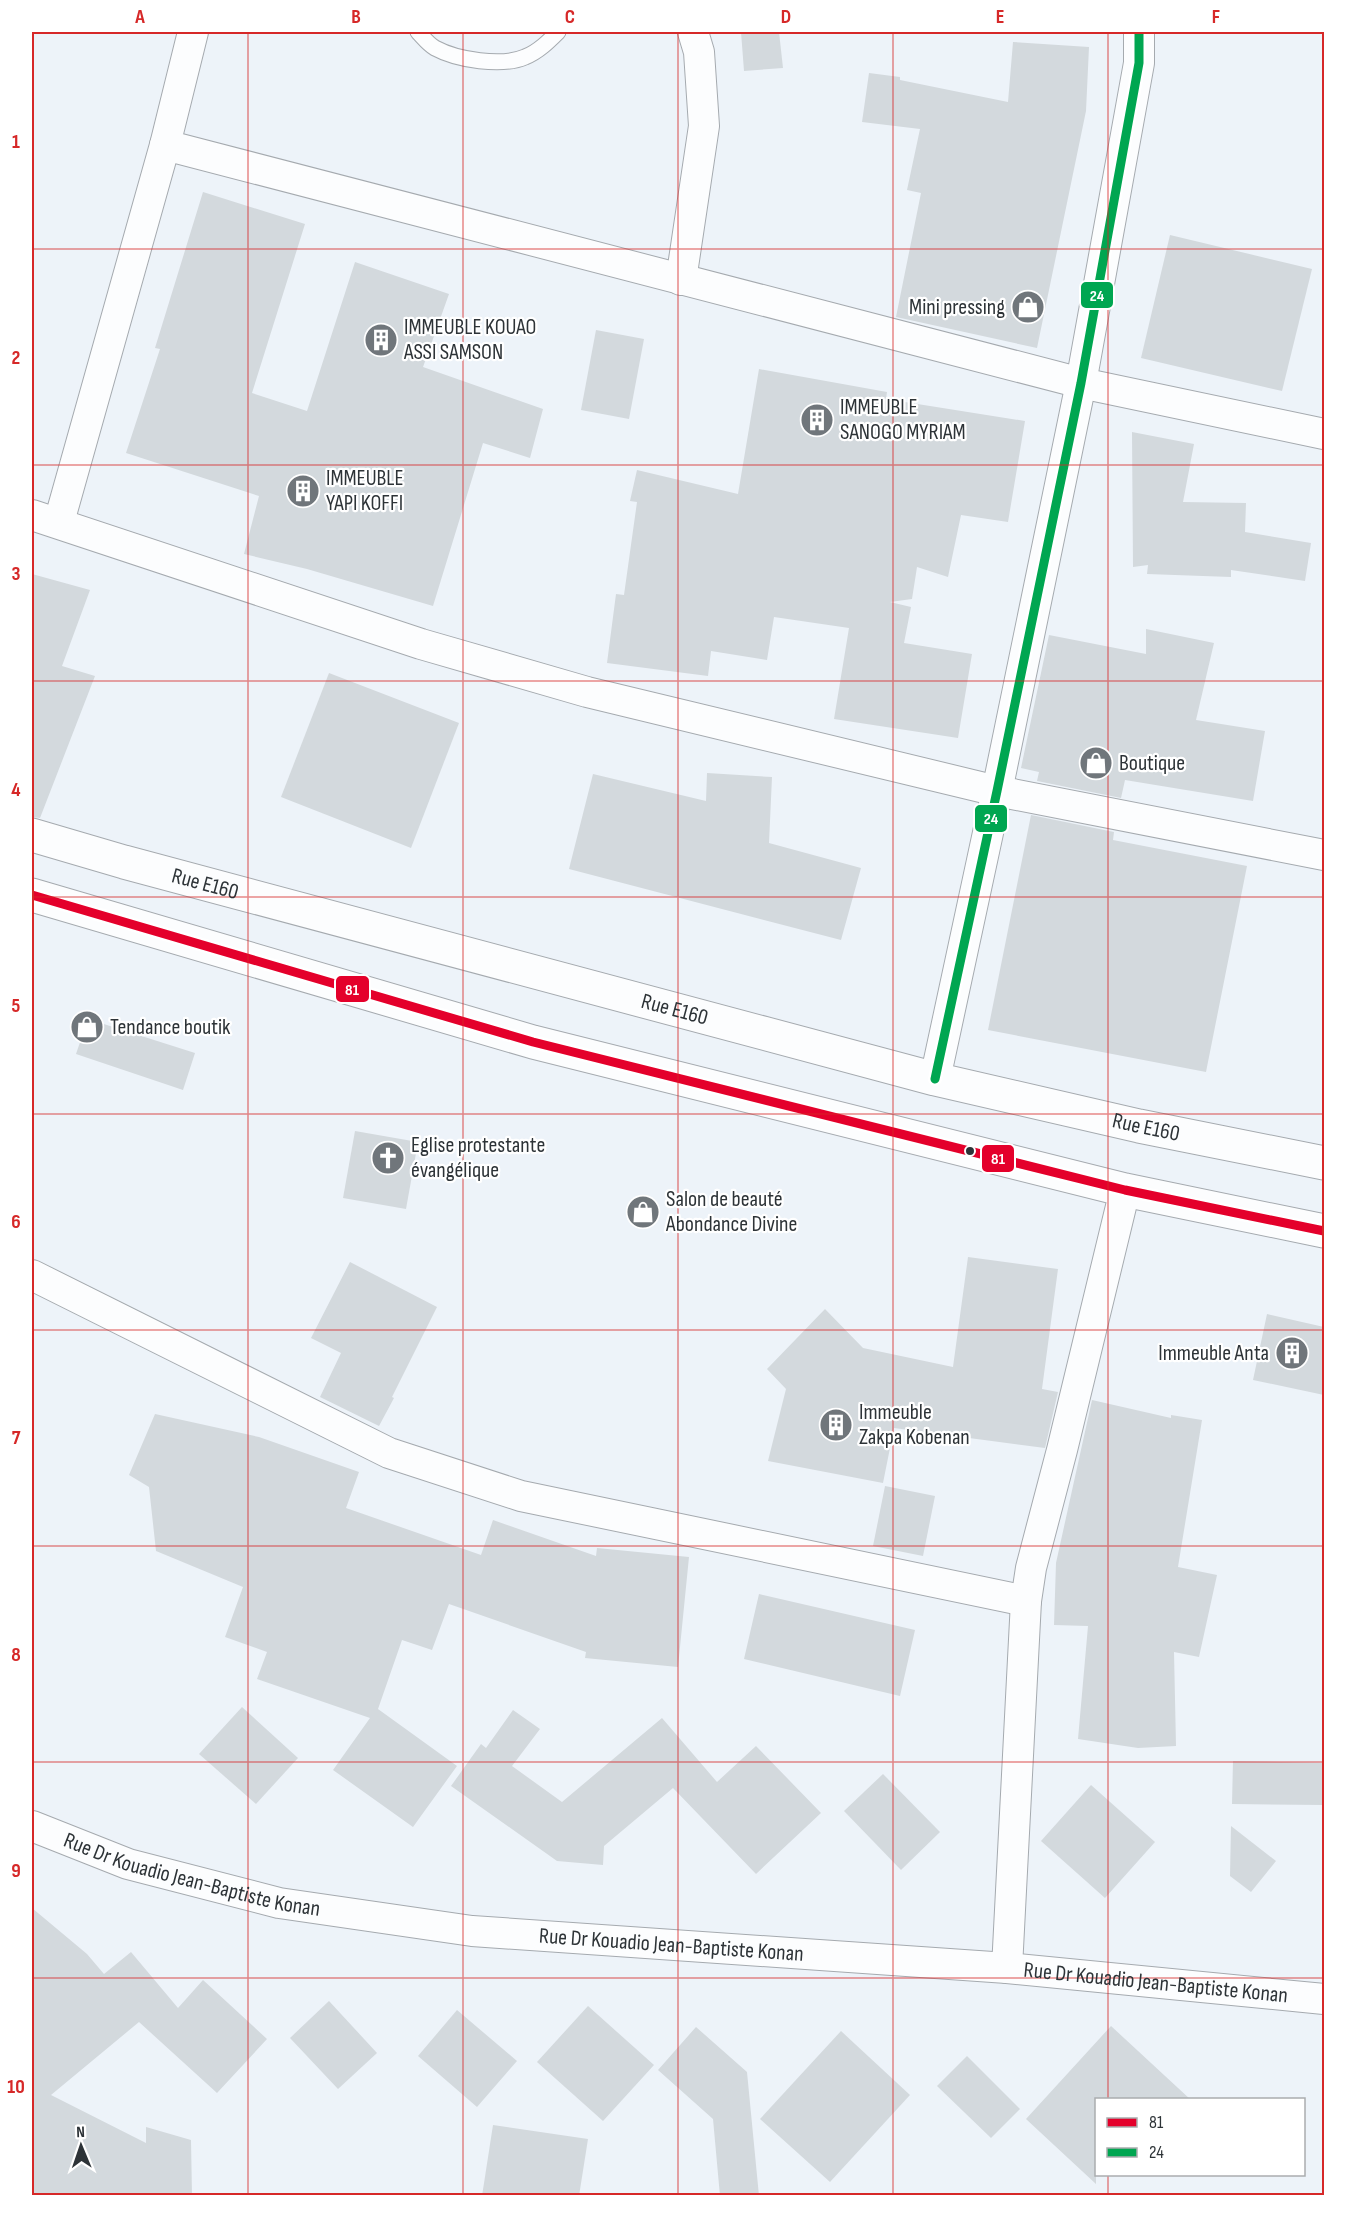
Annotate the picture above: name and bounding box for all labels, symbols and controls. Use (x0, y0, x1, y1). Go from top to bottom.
text: A (134, 5, 145, 29)
text: B (351, 5, 361, 29)
text: C (565, 5, 575, 29)
text: D (781, 5, 791, 29)
text: E (996, 5, 1004, 29)
text: F (1212, 5, 1220, 29)
text: 1 (12, 130, 20, 154)
line badge: 24 (1080, 281, 1114, 309)
text: 24 (1090, 287, 1105, 306)
shop icon: Mini pressing (1010, 289, 1046, 325)
place label: Mini pressing (909, 294, 1005, 321)
place label: IMMEUBLE KOUAO ASSI SAMSON (403, 314, 536, 366)
building icon: IMMEUBLE KOUAO ASSI SAMSON (363, 322, 399, 358)
text: 2 (12, 346, 20, 370)
place label: IMMEUBLE SANOGO MYRIAM (840, 394, 966, 446)
building icon: IMMEUBLE SANOGO MYRIAM (799, 402, 835, 438)
place label: IMMEUBLE YAPI KOFFI (326, 465, 404, 517)
building icon: IMMEUBLE YAPI KOFFI (285, 473, 321, 509)
text: 3 (12, 562, 21, 586)
shop icon: Boutique (1078, 745, 1114, 781)
place label: Boutique (1119, 750, 1185, 777)
text: 4 (11, 778, 21, 802)
line badge: 24 (974, 804, 1008, 833)
text: 24 (984, 810, 999, 829)
street label: Rue E160 (169, 862, 242, 906)
line badge: 81 (335, 975, 370, 1003)
text: 81 (345, 981, 360, 1000)
street label: Rue E160 (638, 988, 711, 1031)
text: 5 (12, 994, 21, 1018)
shop icon: Tendance boutik (69, 1009, 105, 1045)
place label: Tendance boutik (110, 1014, 231, 1041)
street label: Rue E160 (1110, 1107, 1182, 1147)
place label: Eglise protestante évangélique (411, 1132, 545, 1184)
church icon: Eglise protestante évangélique (370, 1140, 406, 1176)
line badge: 81 (981, 1144, 1015, 1173)
unlabelled marker (964, 1145, 976, 1157)
text: 81 (991, 1150, 1006, 1169)
place label: Salon de beauté Abondance Divine (665, 1186, 797, 1238)
shop icon: Salon de beauté Abondance Divine (625, 1194, 661, 1230)
text: 6 (11, 1210, 21, 1234)
building icon: Immeuble Anta (1274, 1335, 1310, 1371)
place label: Immeuble Anta (1158, 1340, 1269, 1367)
place label: Immeuble Zakpa Kobenan (859, 1399, 970, 1451)
building icon: Immeuble Zakpa Kobenan (818, 1407, 854, 1443)
text: 7 (12, 1426, 21, 1450)
text: 8 (11, 1643, 21, 1667)
street label: Rue Dr Kouadio Jean-Baptiste Konan (60, 1826, 322, 1922)
text: 9 (11, 1859, 21, 1883)
street label: Rue Dr Kouadio Jean-Baptiste Konan (538, 1922, 805, 1967)
street label: Rue Dr Kouadio Jean-Baptiste Konan (1022, 1956, 1289, 2009)
text: 10 (7, 2075, 25, 2099)
legend (1095, 2098, 1305, 2176)
text: 81 (1149, 2112, 1164, 2133)
north arrow (51, 2116, 111, 2176)
text: N (76, 2123, 85, 2142)
text: 24 (1149, 2142, 1164, 2163)

